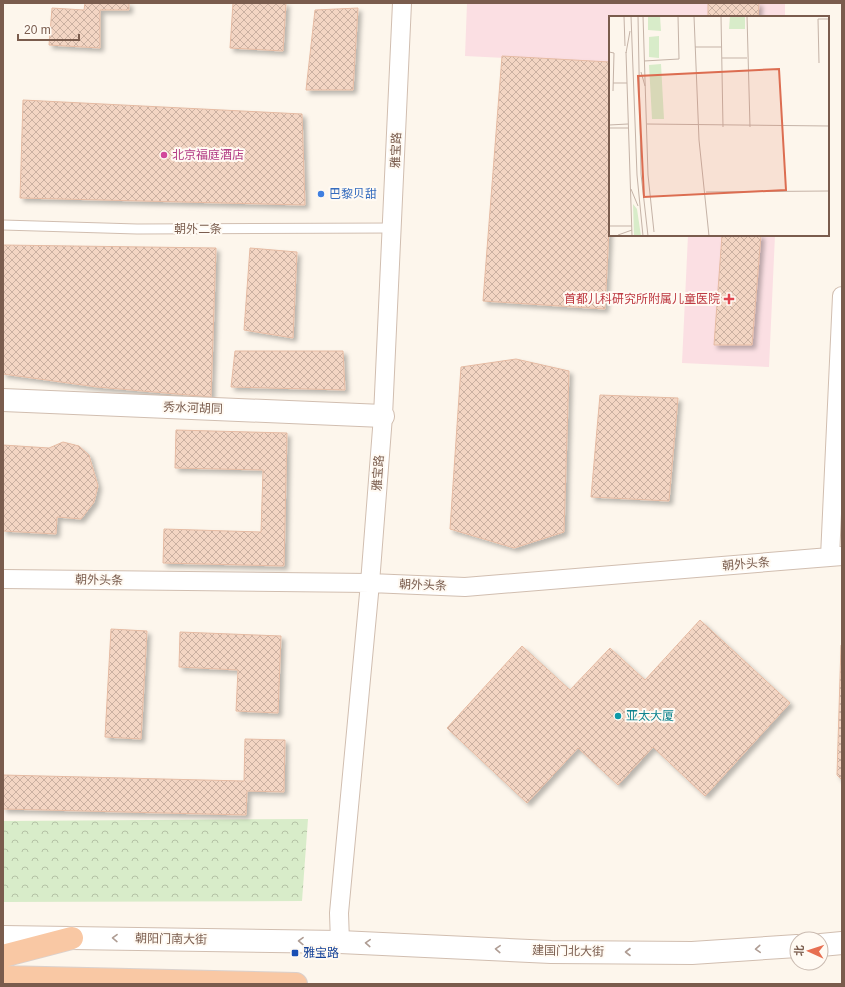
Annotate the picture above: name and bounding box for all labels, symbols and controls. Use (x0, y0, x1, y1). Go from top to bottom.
scale bar (18, 16, 79, 42)
inset map (609, 16, 829, 236)
text: 20 m (24, 23, 51, 37)
street label: 雅宝路 (388, 132, 404, 168)
place label: 北京福庭酒店 (172, 148, 244, 162)
marker: 北京福庭酒店 (159, 150, 169, 160)
place label: 巴黎贝甜 (329, 187, 377, 201)
marker: 巴黎贝甜 (316, 189, 326, 199)
street label: 朝外二条 (174, 222, 222, 236)
place label: 首都儿科研究所附属儿童医院 (564, 292, 720, 306)
marker: 首都儿科研究所附属儿童医院 (723, 293, 735, 305)
street label: 秀水河胡同 (163, 400, 223, 416)
street label: 雅宝路 (370, 455, 386, 491)
street label: 朝外头条 (721, 555, 771, 573)
street label: 朝外头条 (75, 573, 123, 587)
street label: 朝外头条 (399, 577, 447, 593)
place label: 亚太大厦 (626, 709, 674, 723)
marker: 亚太大厦 (613, 711, 623, 721)
street label: 朝阳门南大街 (135, 931, 207, 947)
north arrow (789, 931, 829, 971)
one-way arrow (112, 934, 118, 943)
one-way arrow (298, 937, 304, 945)
one-way arrow (365, 939, 371, 948)
street label: 建国门北大街 (532, 943, 604, 959)
one-way arrow (755, 944, 761, 953)
one-way arrow (495, 945, 501, 954)
text: 北 (793, 945, 805, 956)
place label: 雅宝路 (303, 946, 339, 960)
marker: 雅宝路 (290, 948, 300, 958)
one-way arrow (625, 948, 631, 956)

